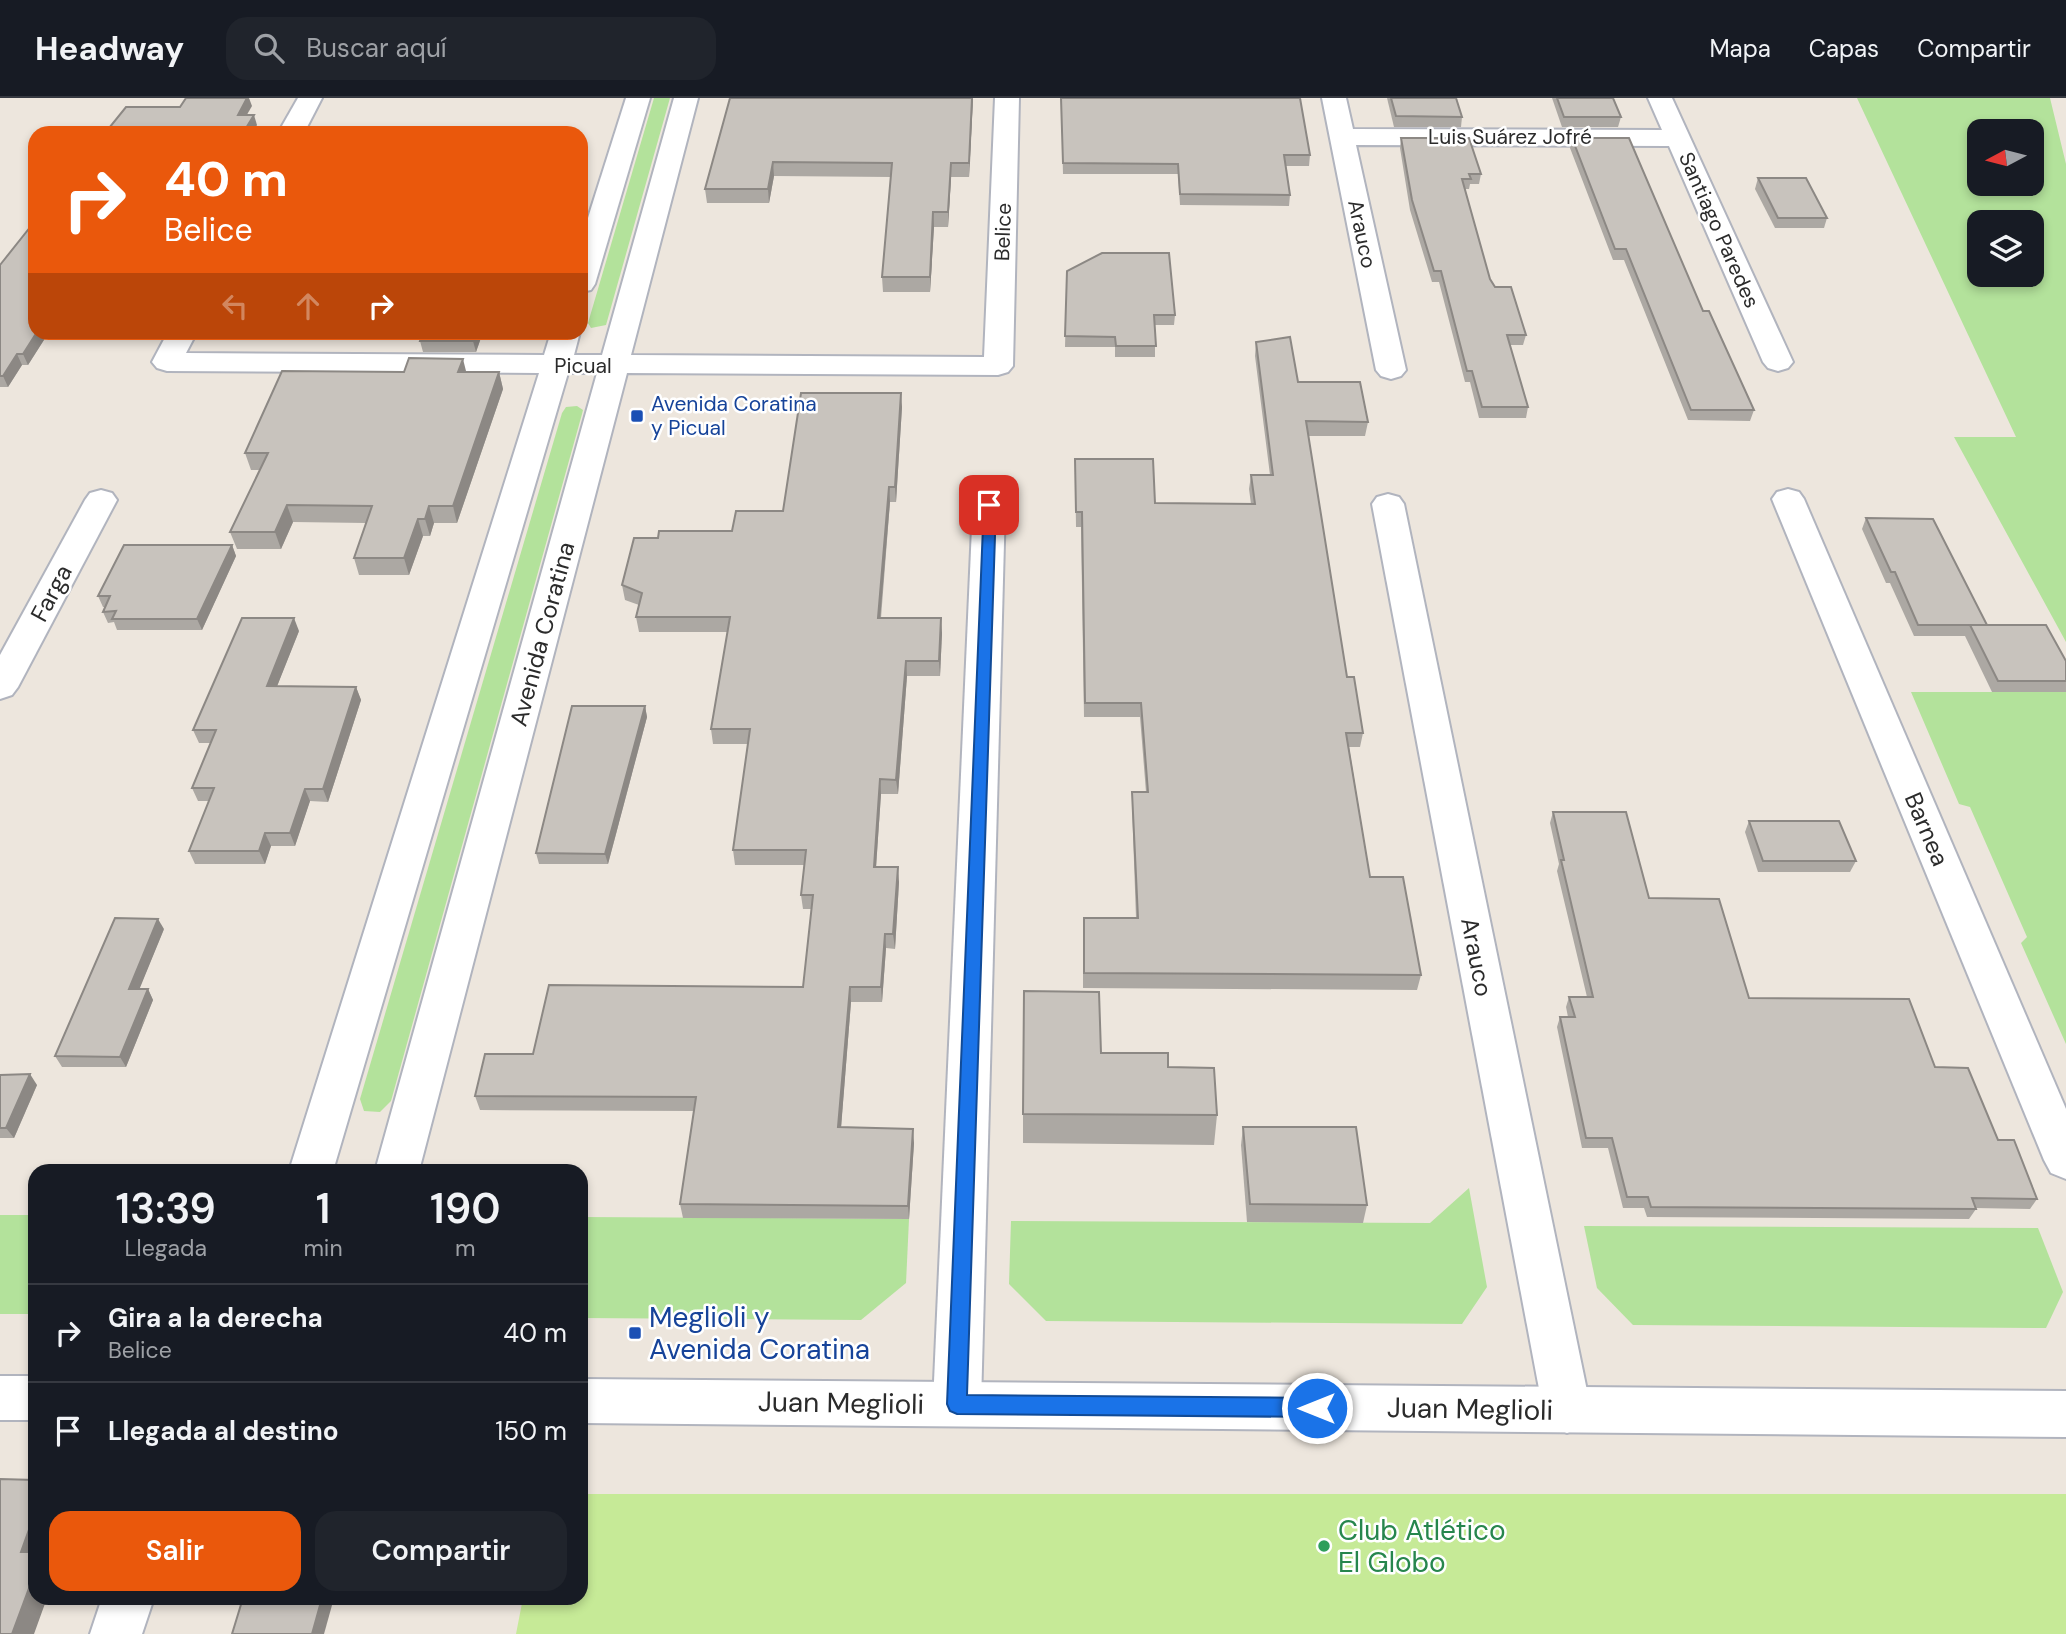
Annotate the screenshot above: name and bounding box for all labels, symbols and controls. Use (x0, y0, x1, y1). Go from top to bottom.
search box (226, 17, 716, 80)
text: Headway (35, 27, 184, 70)
icon: search (250, 29, 288, 67)
text: Buscar aquí (306, 31, 447, 65)
text: Mapa (1709, 33, 1771, 64)
text: Capas (1809, 33, 1879, 64)
text: Compartir (1917, 33, 2031, 64)
north arrow (1967, 119, 2044, 196)
map controls (1967, 119, 2044, 287)
street label: Luis Suárez Jofré (1428, 123, 1592, 151)
text: 40 m (164, 147, 288, 211)
street label: Santiago Paredes (1672, 148, 1766, 312)
icon: right (49, 154, 140, 245)
street label: Arauco (1341, 197, 1383, 271)
street label: Belice (988, 202, 1018, 262)
text: Belice (164, 209, 253, 251)
button: layers (1967, 210, 2044, 287)
icon: left (216, 287, 254, 325)
icon: ahead (289, 287, 327, 325)
icon: right (362, 287, 400, 325)
street label: Picual (554, 352, 612, 380)
place label: Avenida Coratina y Picual (651, 390, 817, 442)
marker: Avenida Coratina y Picual (629, 408, 645, 424)
pin (959, 475, 1019, 535)
icon: arrive (970, 486, 1008, 524)
street label: Avenida Coratina (503, 538, 581, 730)
street label: Farga (23, 559, 79, 627)
street label: Barnea (1898, 788, 1956, 870)
street label: Arauco (1454, 915, 1500, 999)
text: 13:39 (115, 1181, 216, 1236)
text: 1 (316, 1181, 330, 1236)
text: 190 (430, 1181, 501, 1236)
text: Llegada (124, 1233, 207, 1263)
text: min (303, 1233, 343, 1263)
text: m (455, 1233, 476, 1263)
place label: Meglioli y Avenida Coratina (649, 1299, 870, 1368)
text: Gira a la derecha (108, 1301, 323, 1335)
icon: right (49, 1314, 87, 1352)
text: 40 m (503, 1316, 567, 1350)
marker: Meglioli y Avenida Coratina (627, 1325, 643, 1341)
text: Belice (108, 1335, 172, 1365)
position arrow (1280, 1371, 1354, 1445)
street label: Juan Meglioli (758, 1383, 924, 1423)
street label: Juan Meglioli (1387, 1389, 1553, 1429)
icon: arrive (49, 1412, 87, 1450)
text: Llegada al destino (108, 1414, 339, 1448)
text: 150 m (495, 1414, 567, 1448)
button: Salir (49, 1511, 301, 1591)
button: Compartir (315, 1511, 567, 1591)
place label: Club Atlético El Globo (1338, 1512, 1506, 1581)
marker: Club Atlético El Globo (1316, 1538, 1332, 1554)

